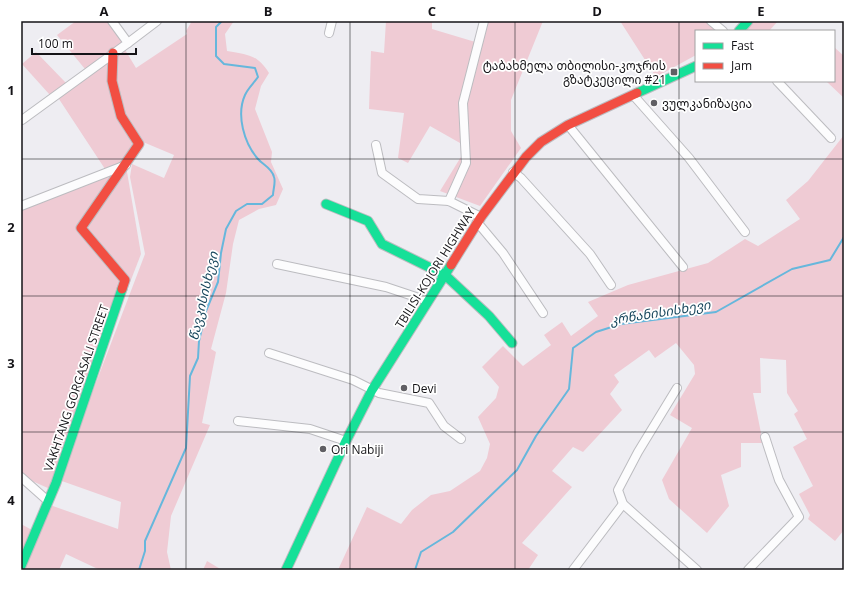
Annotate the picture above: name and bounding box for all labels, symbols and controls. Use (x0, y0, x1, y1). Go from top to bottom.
text: A (100, 2, 109, 20)
text: B (264, 2, 273, 20)
text: C (428, 2, 436, 20)
text: D (592, 2, 602, 20)
text: E (757, 2, 765, 20)
scale bar (32, 30, 136, 56)
legend (695, 30, 835, 82)
text: 100 m (38, 35, 73, 52)
text: Fast (731, 37, 754, 54)
place label: ტაბახმელა თბილისი-კოჯრის გზატკეცილი #21 (483, 57, 666, 88)
text: Jam (730, 57, 752, 74)
marker: ტაბახმელა თბილისი-კოჯრის გზატკეცილი #21 (669, 67, 679, 77)
text: 1 (7, 81, 15, 99)
place label: ვულკანიზაცია (662, 95, 752, 112)
marker: ვულკანიზაცია (649, 98, 659, 108)
street label: TBILISI-KOJORI HIGHWAY (391, 204, 479, 332)
text: 2 (7, 218, 15, 236)
water label: წავკისისხევი (184, 249, 222, 342)
water label: კრწანისისხევი (608, 295, 712, 329)
street label: VAKHTANG GORGASALI STREET (39, 302, 113, 474)
text: 3 (7, 354, 15, 372)
place label: Devi (412, 380, 436, 397)
marker: Devi (399, 383, 409, 393)
place label: Ori Nabiji (331, 441, 384, 458)
marker: Ori Nabiji (318, 444, 328, 454)
text: 4 (7, 491, 15, 509)

